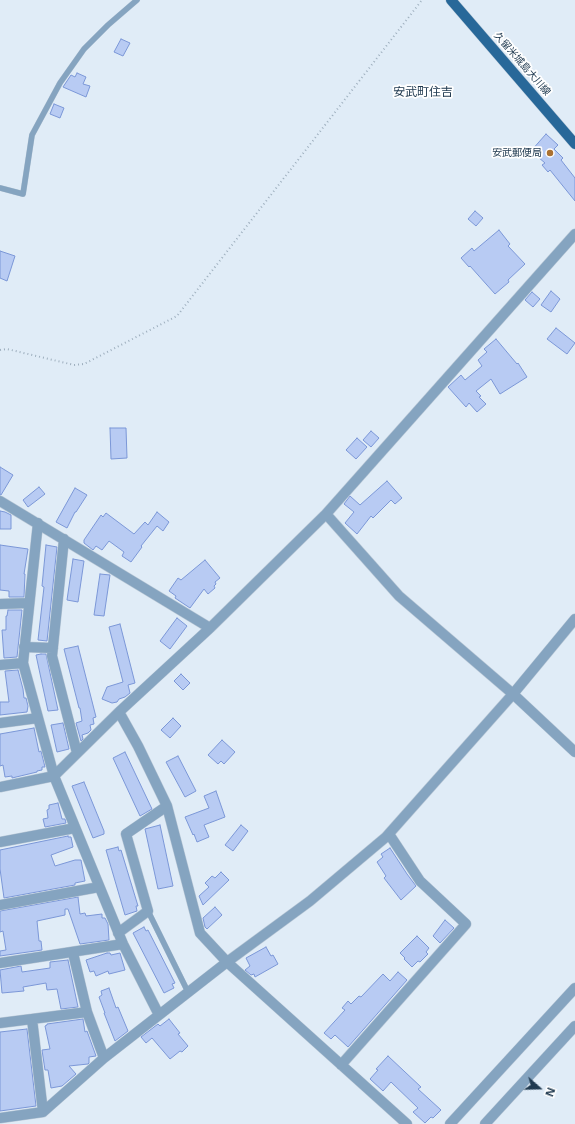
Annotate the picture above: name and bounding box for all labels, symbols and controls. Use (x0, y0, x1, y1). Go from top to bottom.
street label: 久留米城島大川線 (491, 30, 553, 98)
district label: 安武町住吉 (393, 86, 453, 100)
place label: 安武郵便局 (492, 147, 542, 159)
marker: 安武郵便局 (545, 148, 555, 158)
north arrow (519, 1068, 559, 1108)
text: N (542, 1085, 559, 1099)

